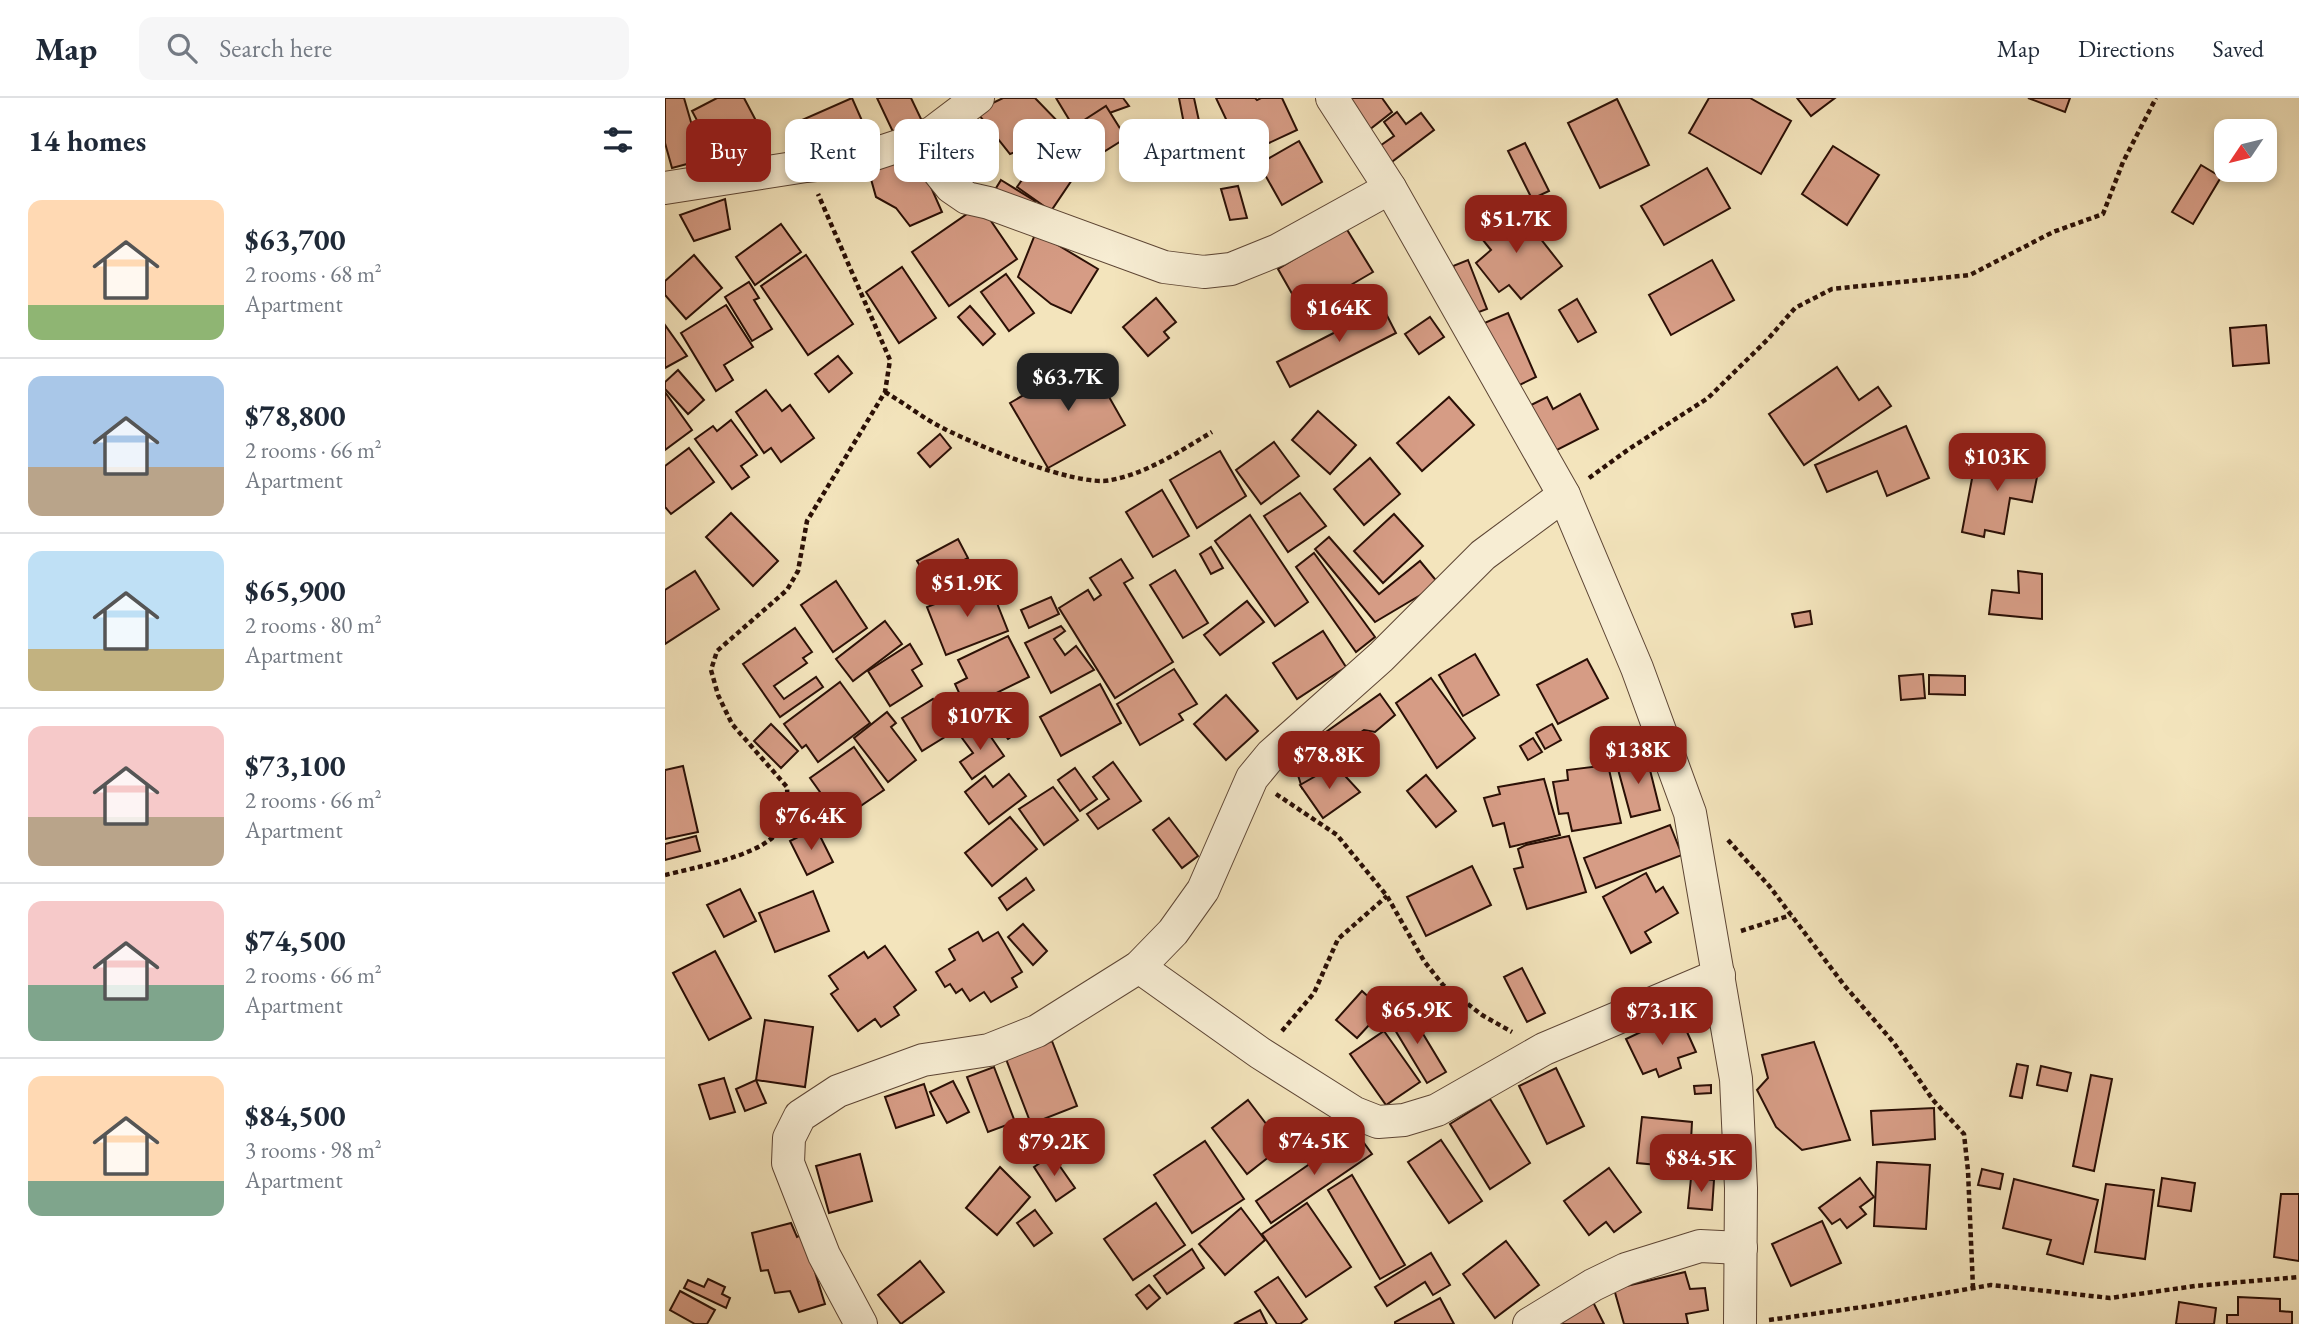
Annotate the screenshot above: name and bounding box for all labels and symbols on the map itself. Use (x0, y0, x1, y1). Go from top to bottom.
north arrow (2214, 119, 2277, 182)
pin: $51.7K (1459, 195, 1573, 255)
pin: $164K (1290, 285, 1388, 344)
pin: $63.7K (1011, 354, 1125, 413)
pin: $103K (1948, 434, 2046, 493)
pin: $51.9K (910, 560, 1024, 619)
pin: $107K (931, 692, 1029, 752)
pin: $138K (1589, 726, 1687, 786)
pin: $78.8K (1272, 732, 1386, 791)
pin: $76.4K (754, 792, 868, 852)
pin: $65.9K (1360, 986, 1474, 1046)
pin: $73.1K (1605, 988, 1719, 1047)
pin: $79.2K (997, 1118, 1111, 1178)
pin: $74.5K (1257, 1118, 1371, 1177)
pin: $84.5K (1644, 1134, 1758, 1194)

